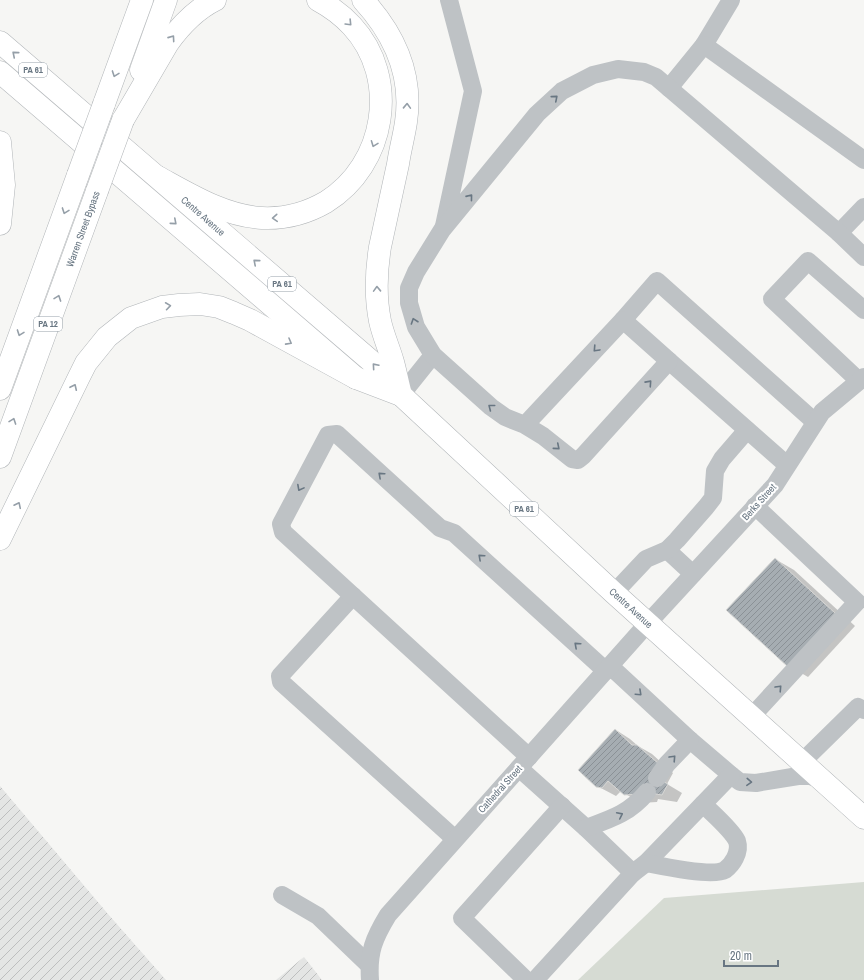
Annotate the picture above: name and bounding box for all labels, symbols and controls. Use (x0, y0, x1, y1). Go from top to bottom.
one-way arrow (345, 18, 352, 26)
one-way arrow (167, 36, 174, 43)
one-way arrow (12, 52, 19, 59)
road number: PA 61 (19, 63, 47, 77)
one-way arrow (111, 71, 119, 78)
one-way arrow (550, 96, 557, 103)
one-way arrow (403, 103, 411, 109)
one-way arrow (370, 140, 378, 147)
street label: Warren Street Bypass (63, 189, 103, 269)
street label: Centre Avenue (178, 193, 228, 239)
one-way arrow (465, 194, 472, 201)
one-way arrow (61, 208, 69, 215)
one-way arrow (272, 213, 278, 222)
one-way arrow (170, 217, 177, 224)
one-way arrow (254, 259, 261, 266)
road number: PA 61 (268, 277, 296, 291)
one-way arrow (373, 286, 381, 292)
one-way arrow (53, 295, 61, 302)
one-way arrow (165, 302, 171, 311)
road number: PA 12 (34, 317, 62, 331)
one-way arrow (410, 318, 419, 325)
one-way arrow (17, 330, 25, 337)
one-way arrow (285, 337, 293, 344)
one-way arrow (593, 344, 601, 352)
one-way arrow (373, 363, 380, 370)
one-way arrow (645, 380, 652, 388)
one-way arrow (69, 384, 77, 392)
one-way arrow (489, 404, 496, 411)
one-way arrow (9, 417, 17, 424)
one-way arrow (552, 443, 560, 450)
one-way arrow (379, 473, 386, 480)
street label: Berks Street (739, 480, 779, 523)
one-way arrow (297, 484, 304, 491)
one-way arrow (13, 501, 21, 509)
road number: PA 61 (510, 502, 538, 516)
one-way arrow (478, 555, 485, 562)
street label: Centre Avenue (607, 585, 656, 631)
one-way arrow (574, 642, 582, 650)
one-way arrow (774, 685, 781, 693)
one-way arrow (634, 688, 641, 695)
one-way arrow (668, 755, 675, 763)
street label: Cathedral Street (475, 762, 525, 816)
one-way arrow (746, 778, 752, 787)
one-way arrow (615, 812, 623, 820)
scale bar (724, 942, 778, 968)
text: 20 m (730, 948, 752, 964)

